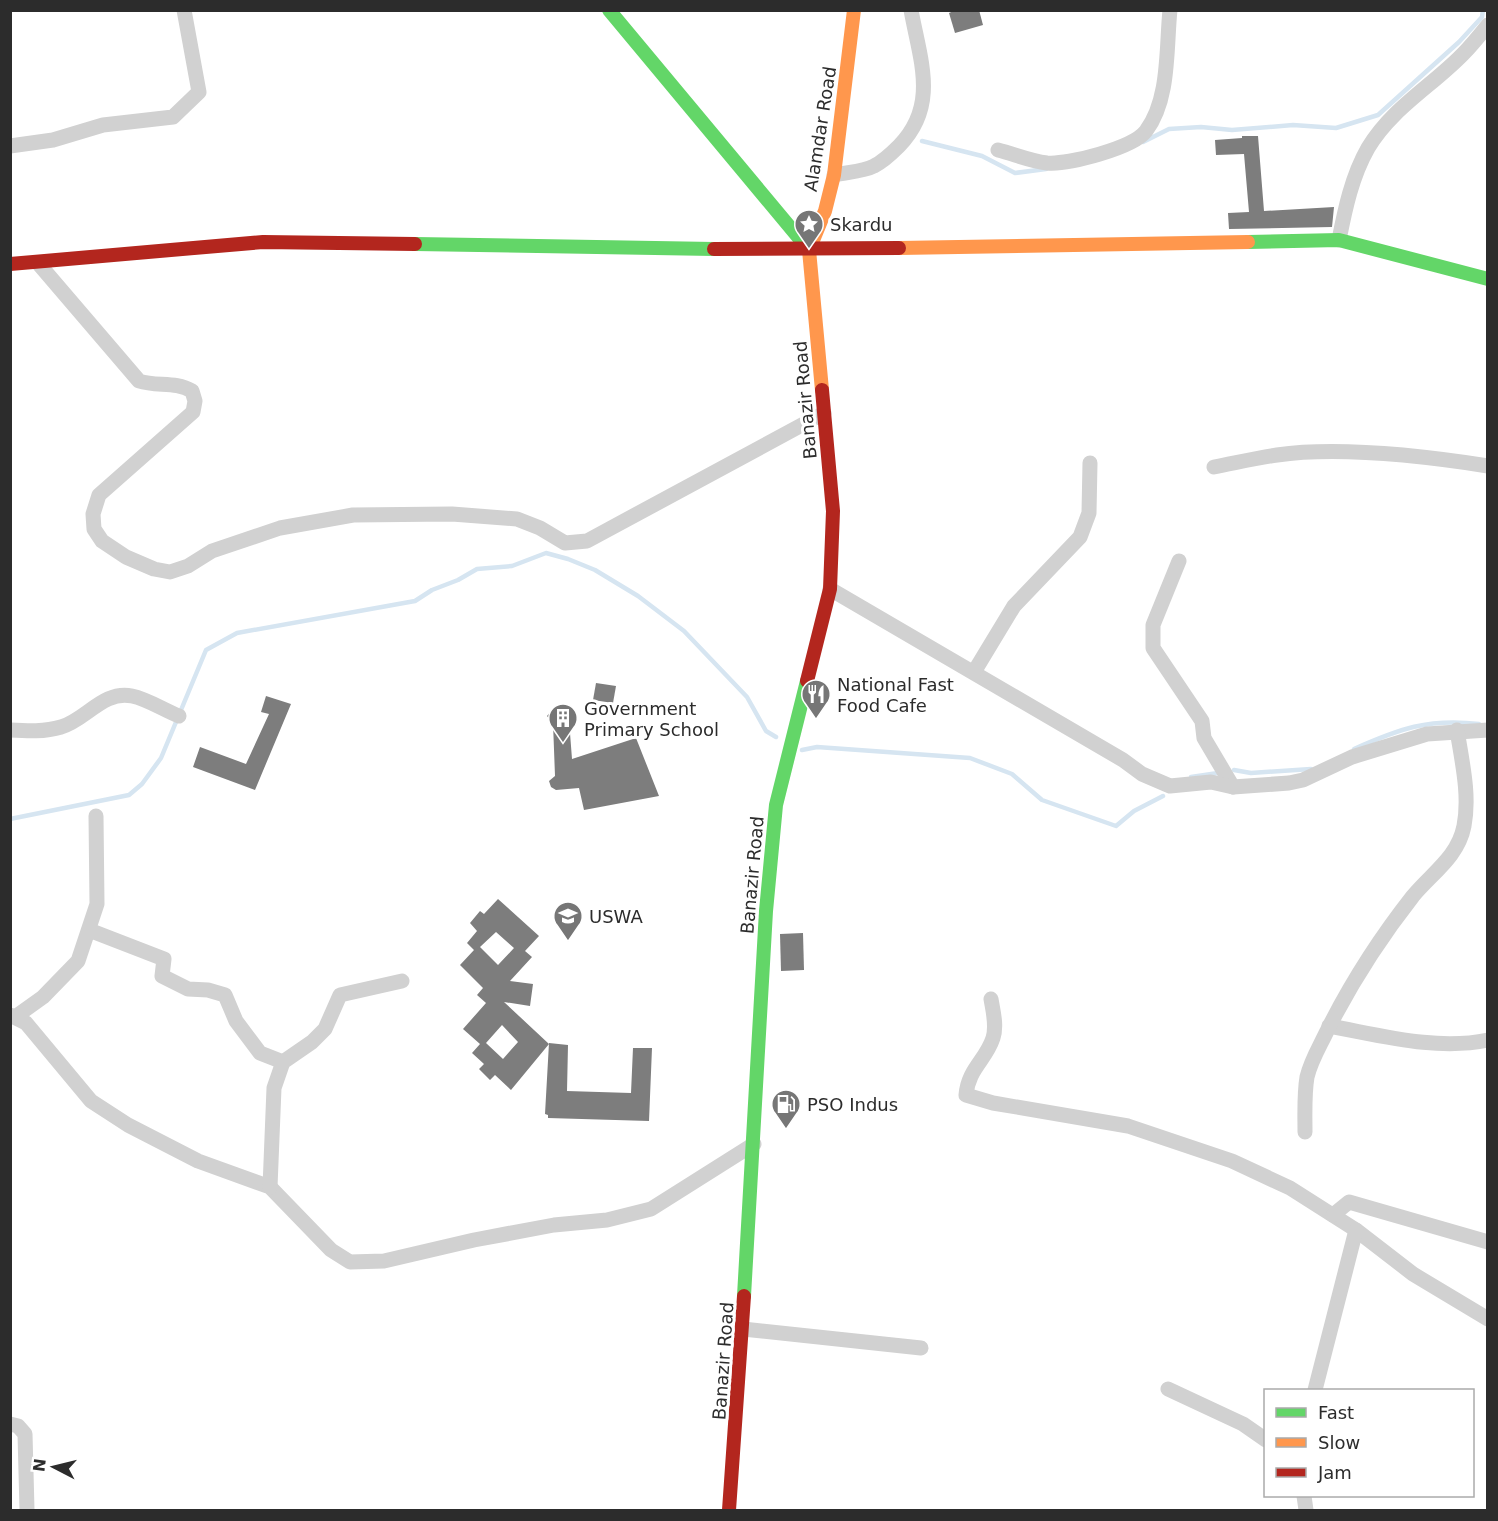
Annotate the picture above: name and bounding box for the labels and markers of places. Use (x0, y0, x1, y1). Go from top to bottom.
place icon: Skardu (793, 208, 825, 250)
place label: Skardu (830, 214, 892, 235)
place label: National Fast Food Cafe (837, 674, 954, 716)
restaurant icon: National Fast Food Cafe (800, 678, 832, 720)
place label: Government Primary School (584, 698, 719, 740)
building icon: Government Primary School (547, 702, 579, 744)
school or university icon: USWA (552, 900, 584, 942)
place label: USWA (589, 906, 643, 927)
fuel station icon: PSO Indus (770, 1088, 802, 1130)
place label: PSO Indus (807, 1094, 898, 1115)

